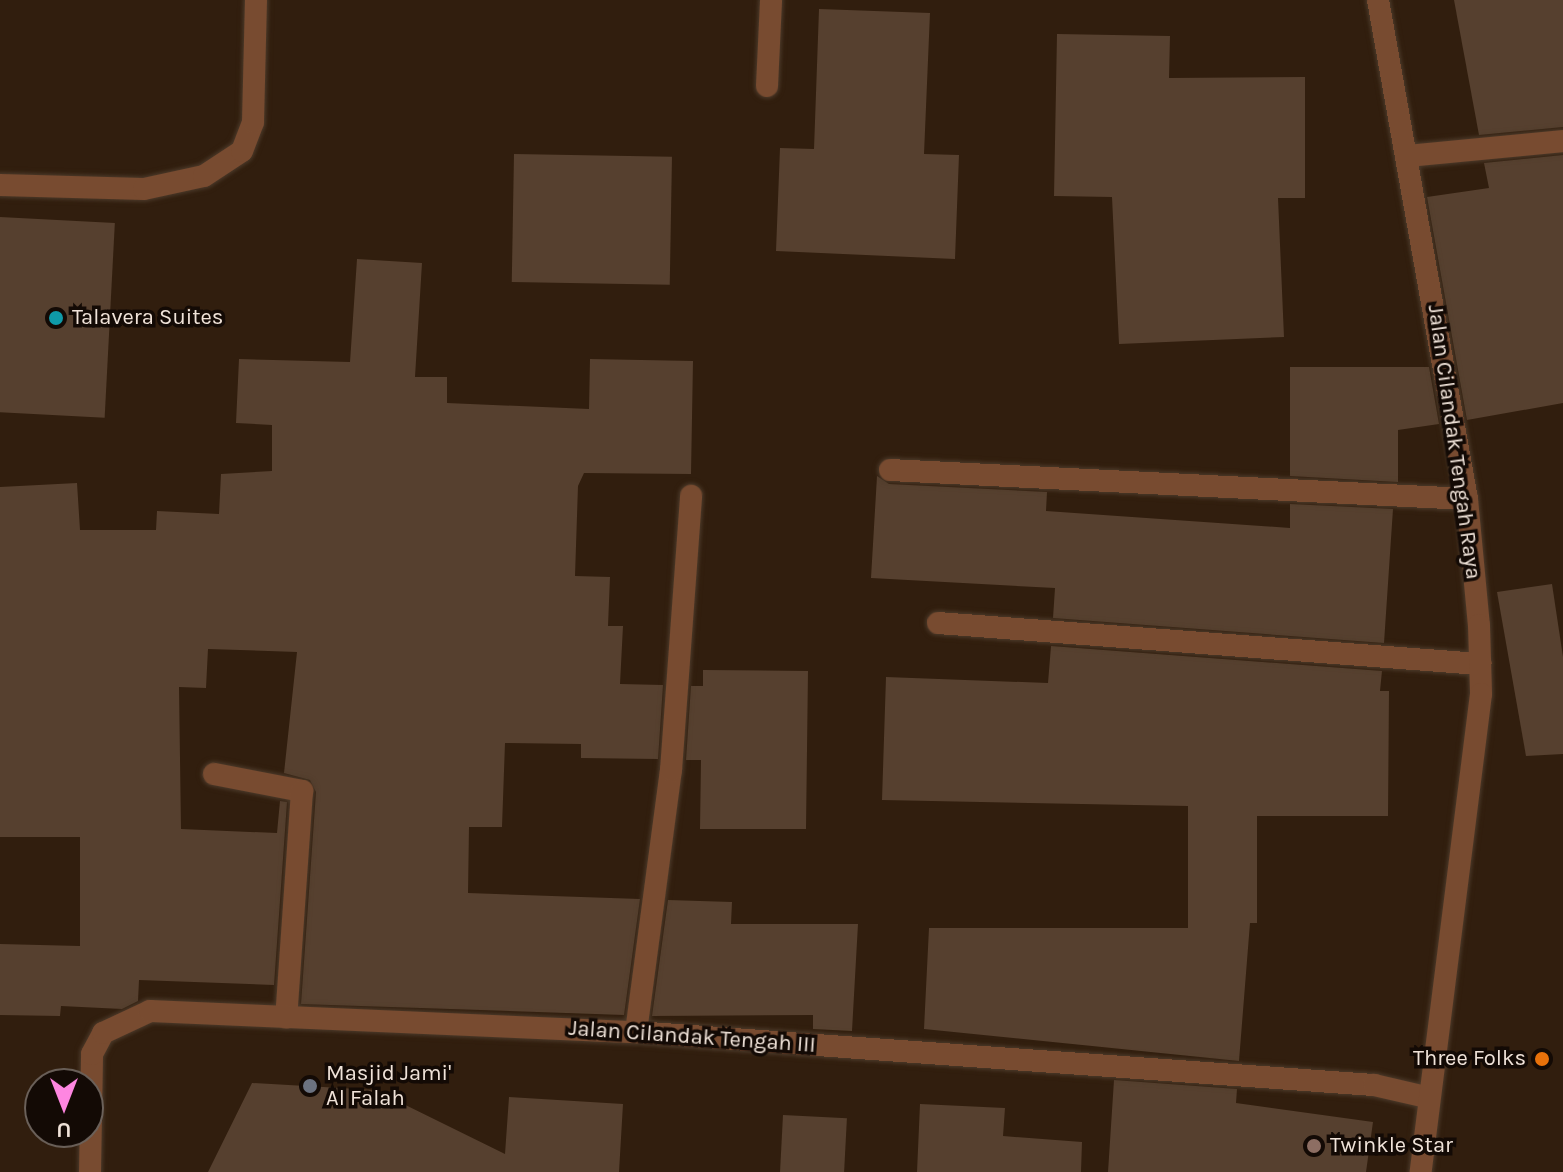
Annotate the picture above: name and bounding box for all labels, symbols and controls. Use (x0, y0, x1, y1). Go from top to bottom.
street label: Jalan Cilandak Tengah Raya (1422, 303, 1486, 581)
place label: Talavera Suites (72, 305, 223, 331)
marker: Talavera Suites (47, 309, 65, 327)
street label: Jalan Cilandak Tengah III (568, 1015, 816, 1059)
place label: Three Folks (1413, 1046, 1526, 1072)
marker: Three Folks (1533, 1050, 1551, 1068)
place label: Masjid Jami' Al Falah (326, 1060, 451, 1112)
north arrow (24, 1068, 104, 1148)
marker: Masjid Jami' Al Falah (301, 1077, 319, 1095)
text: U (56, 1117, 72, 1143)
place label: Twinkle Star (1330, 1133, 1453, 1159)
marker: Twinkle Star (1305, 1137, 1323, 1155)

